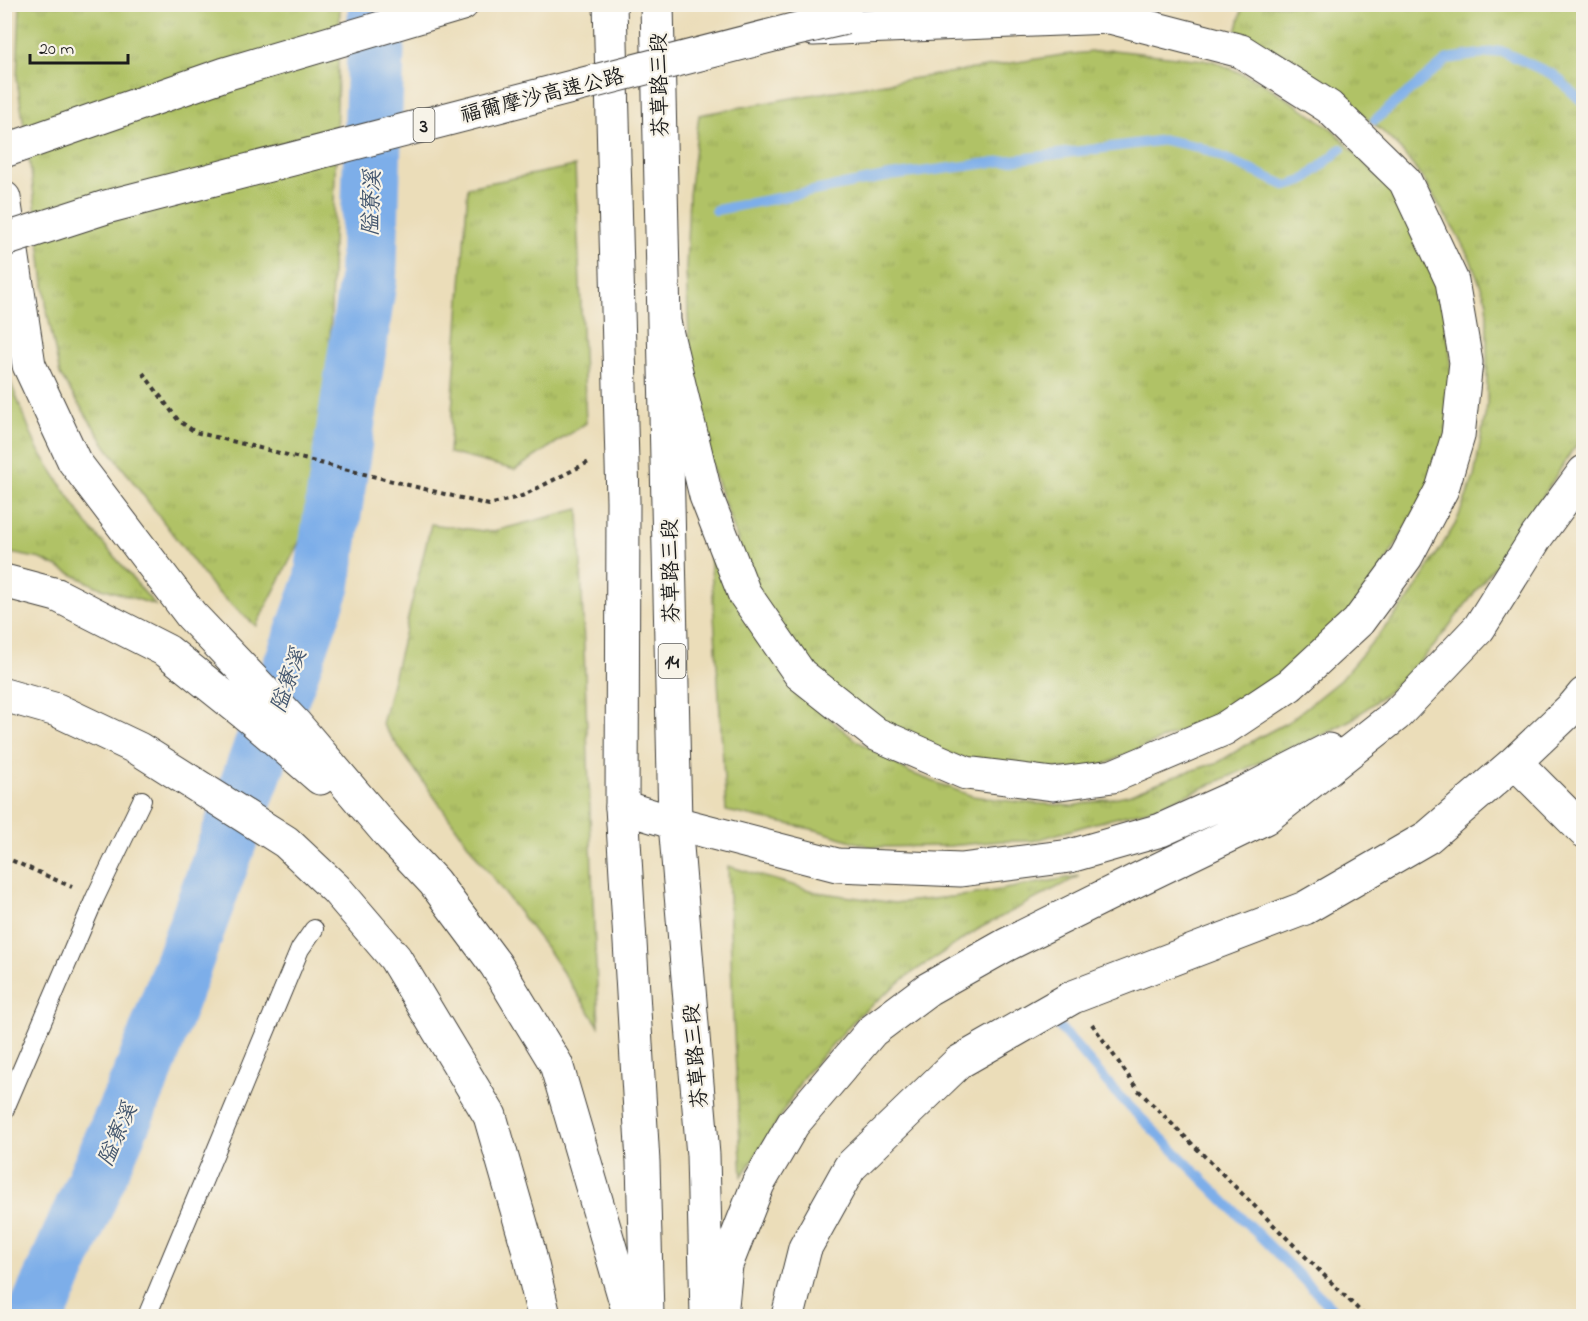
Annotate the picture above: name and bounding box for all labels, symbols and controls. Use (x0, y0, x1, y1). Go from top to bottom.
scale bar (30, 27, 128, 65)
street label: 芬草路三段 (645, 32, 677, 138)
text: 20 m (39, 37, 74, 63)
street label: 福爾摩沙高速公路 (457, 62, 628, 132)
road number: 3 (414, 108, 434, 142)
water label: 隘寮溪 (356, 169, 390, 237)
street label: 芬草路三段 (656, 518, 688, 624)
water label: 隘寮溪 (263, 644, 316, 718)
road number: 14 (658, 644, 686, 678)
street label: 芬草路三段 (677, 1002, 717, 1109)
water label: 隘寮溪 (91, 1098, 147, 1172)

